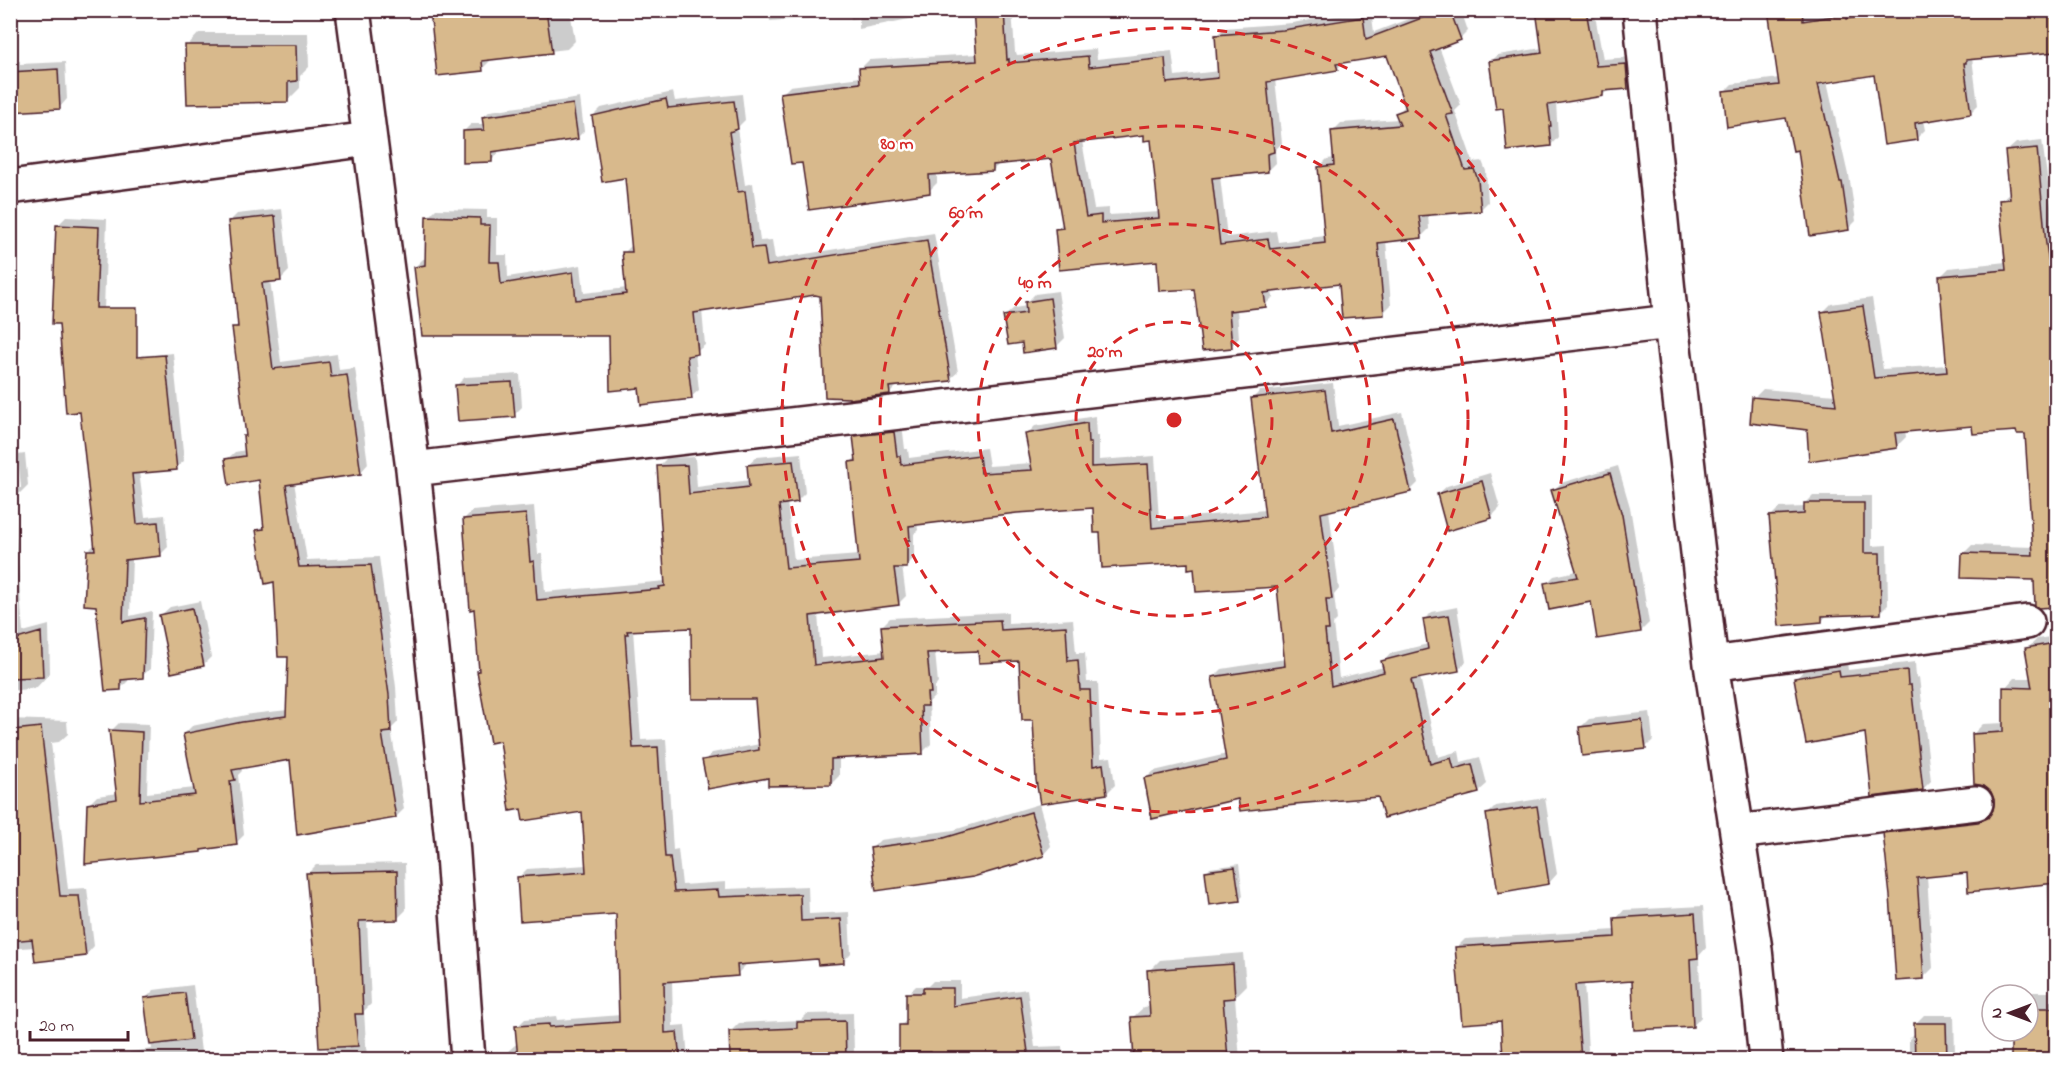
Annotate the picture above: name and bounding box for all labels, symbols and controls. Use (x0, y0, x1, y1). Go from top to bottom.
text: 80 m (880, 132, 914, 158)
text: 60 m (949, 201, 983, 227)
text: 40 m (1018, 271, 1052, 297)
text: 20 m (1086, 340, 1123, 366)
centre of rings (1164, 410, 1184, 430)
north arrow (1980, 983, 2040, 1043)
scale bar (30, 1004, 128, 1042)
text: N (1985, 1007, 2009, 1018)
text: 20 m (39, 1014, 74, 1040)

